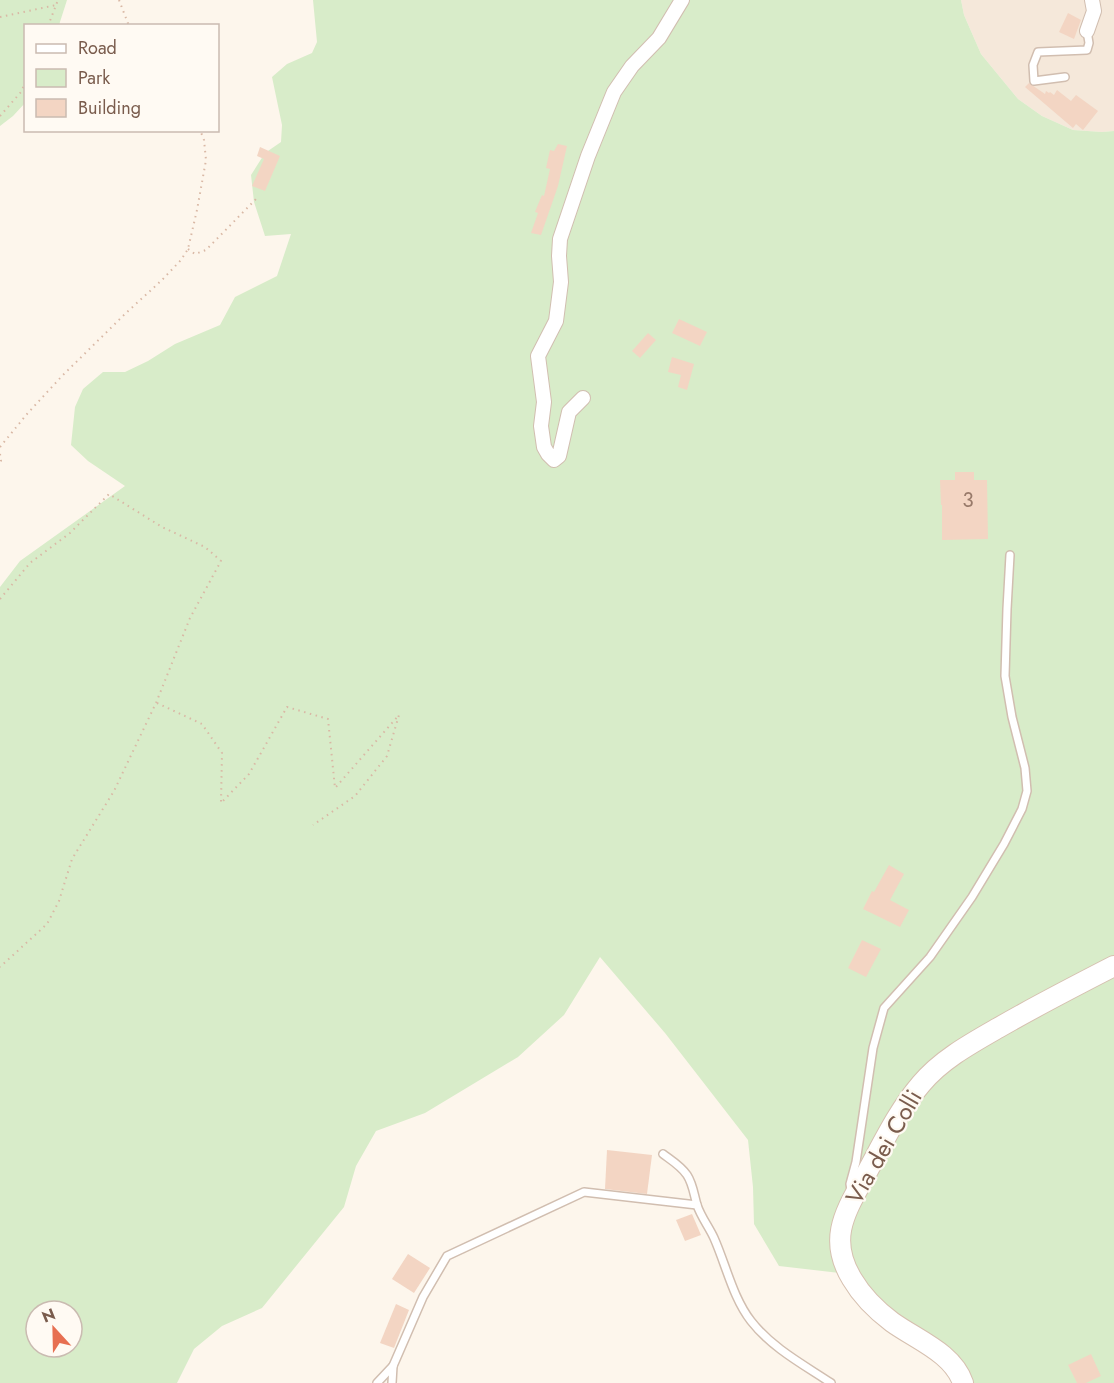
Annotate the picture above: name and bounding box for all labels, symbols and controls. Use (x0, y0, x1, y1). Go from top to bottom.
legend (24, 24, 219, 132)
text: Road (78, 35, 117, 61)
text: Park (78, 65, 110, 91)
text: Building (78, 95, 141, 121)
house number: 3 (962, 485, 974, 515)
street label: Via dei Colli (837, 1083, 931, 1211)
north arrow (24, 1299, 84, 1359)
text: N (38, 1303, 59, 1329)

